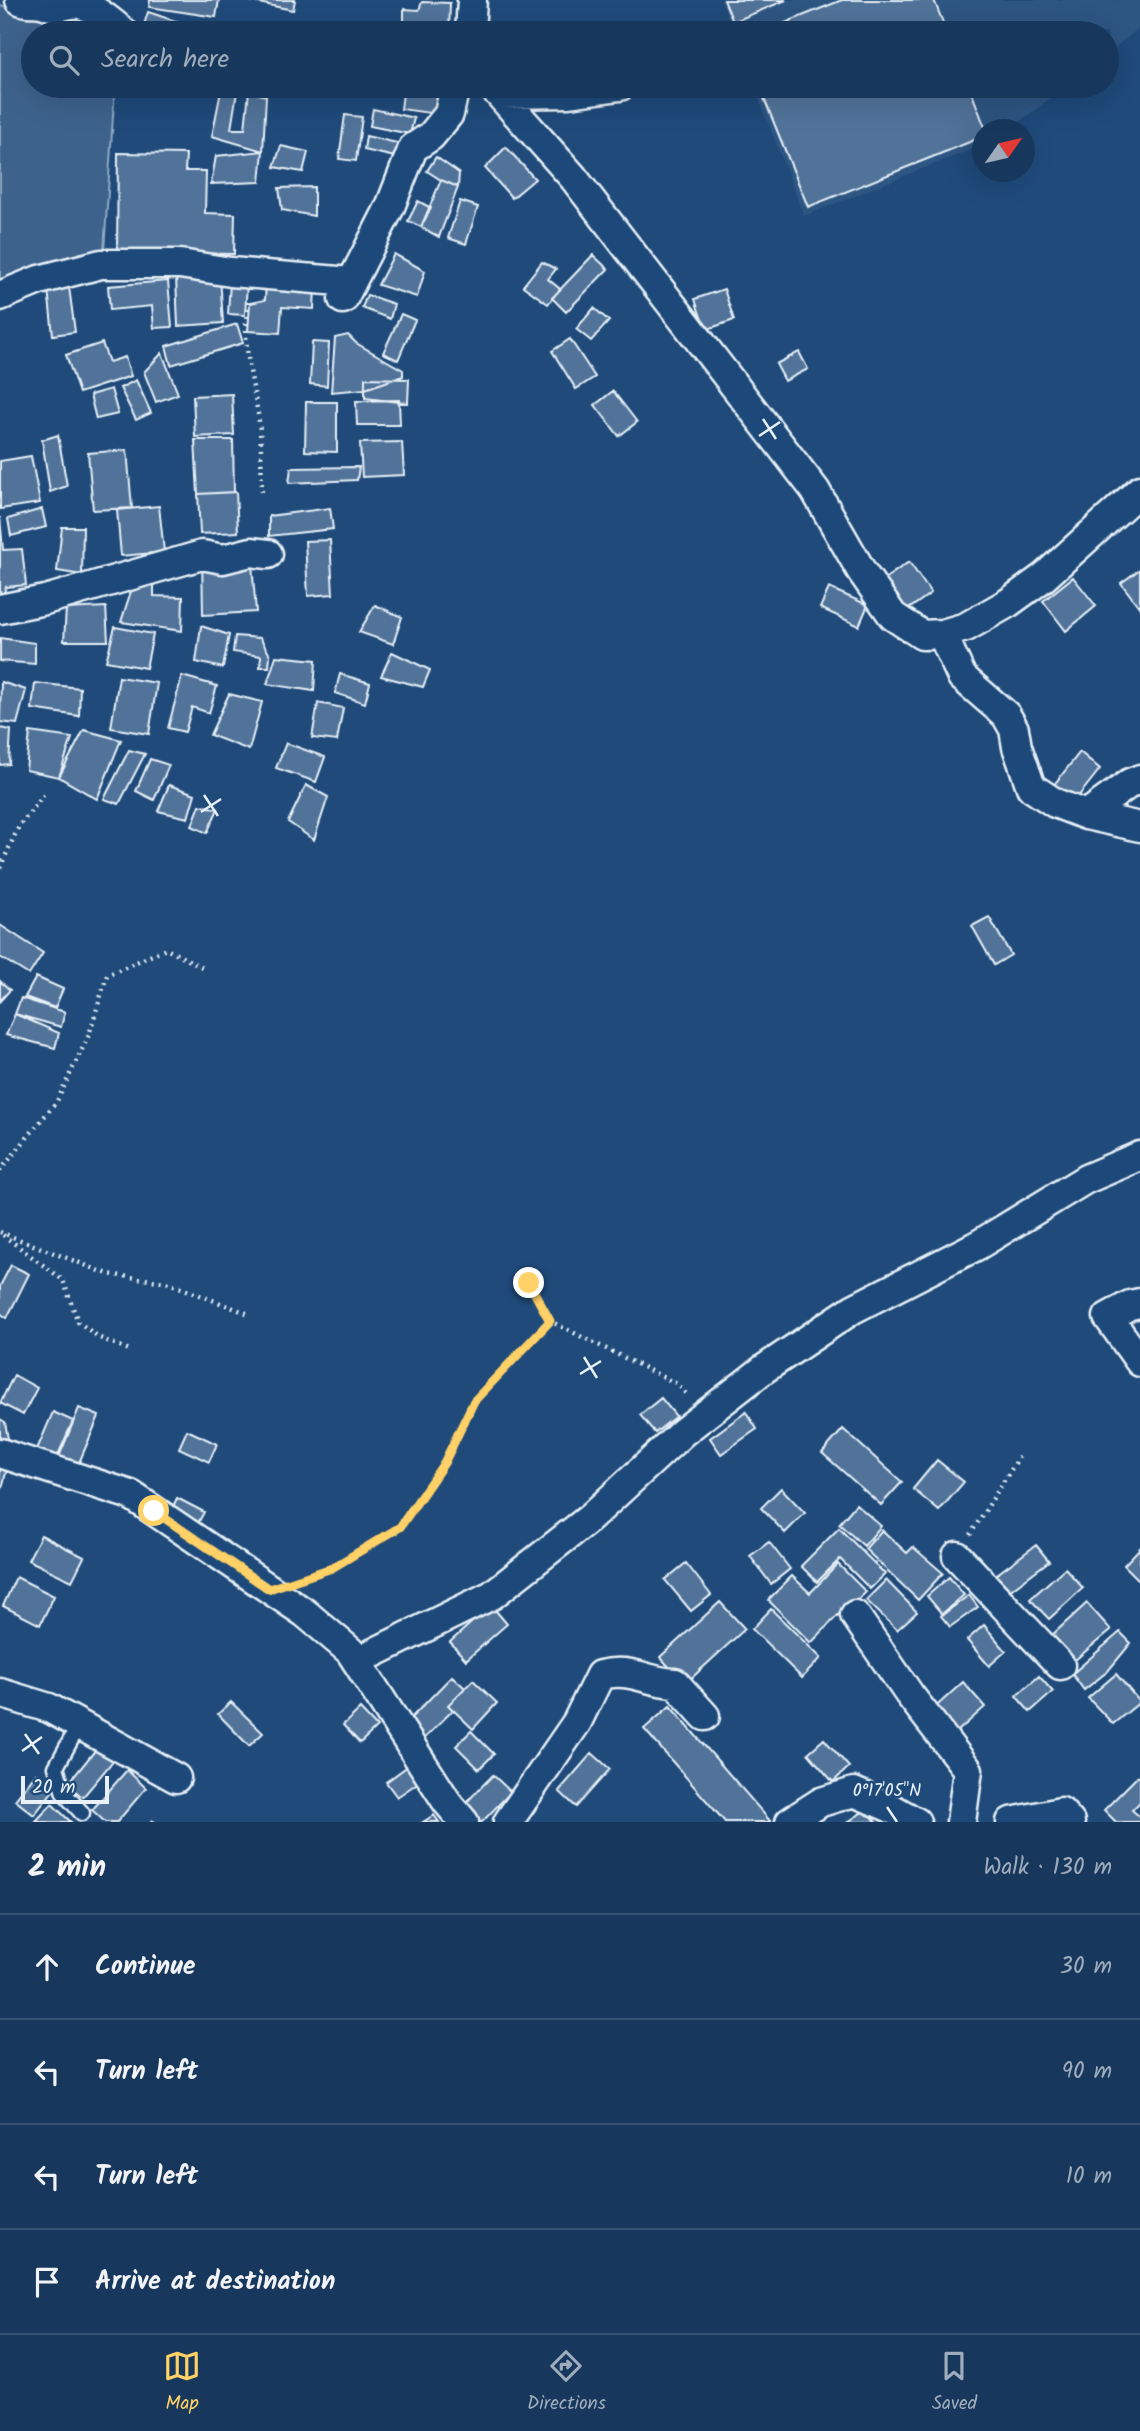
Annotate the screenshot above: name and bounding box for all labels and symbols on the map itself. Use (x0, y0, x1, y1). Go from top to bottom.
north arrow (972, 119, 1035, 182)
route end (513, 1267, 544, 1298)
route start (138, 1495, 169, 1526)
scale bar (21, 1773, 108, 1805)
text: 0°17'05"N (853, 1777, 921, 1806)

